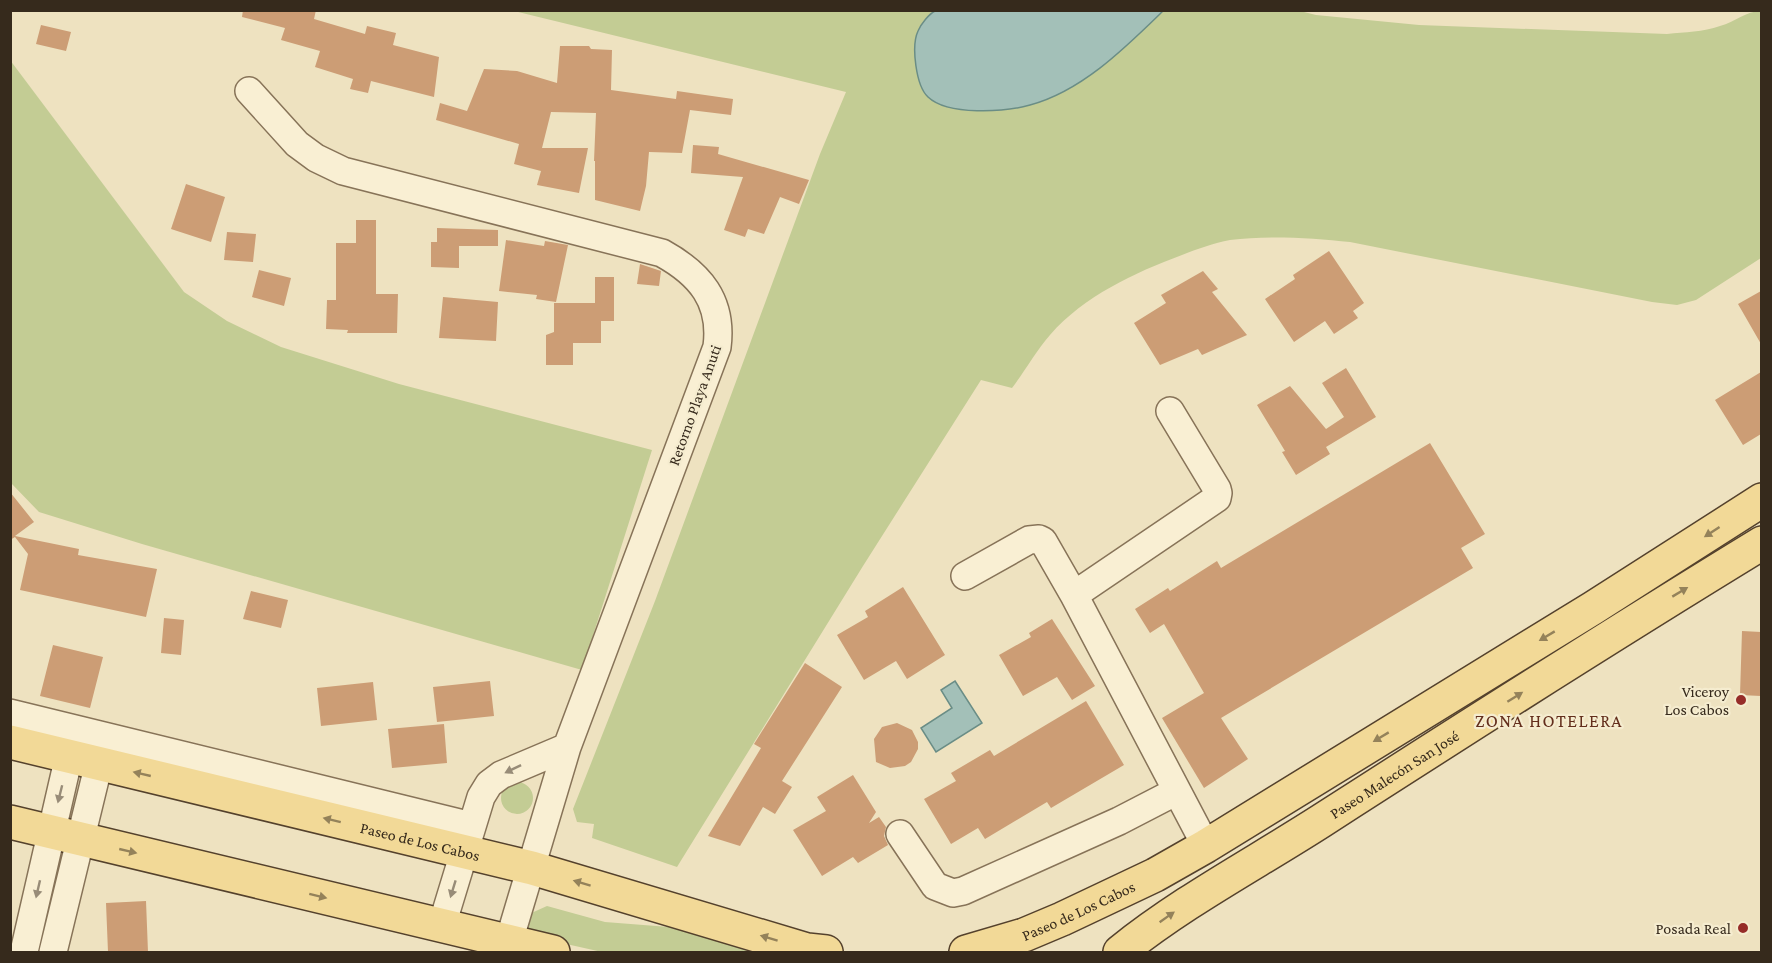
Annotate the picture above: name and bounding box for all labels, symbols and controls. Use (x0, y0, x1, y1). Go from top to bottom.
street label: Retorno Playa Anuti (665, 343, 725, 468)
one-way arrow (1704, 526, 1720, 537)
one-way arrow (1672, 587, 1688, 598)
one-way arrow (1539, 630, 1555, 641)
place label: Viceroy Los Cabos (1665, 683, 1730, 718)
one-way arrow (1507, 691, 1524, 702)
marker: Viceroy Los Cabos (1734, 693, 1748, 707)
district label: ZONA HOTELERA (1475, 711, 1623, 731)
street label: Paseo Malecón San José (1327, 727, 1462, 822)
one-way arrow (1373, 732, 1389, 743)
one-way arrow (504, 765, 521, 774)
one-way arrow (133, 768, 152, 778)
one-way arrow (54, 785, 64, 803)
one-way arrow (323, 814, 341, 824)
street label: Paseo de Los Cabos (359, 819, 482, 864)
one-way arrow (119, 847, 138, 857)
one-way arrow (573, 878, 591, 887)
street label: Paseo de Los Cabos (1019, 878, 1138, 944)
one-way arrow (32, 880, 42, 898)
one-way arrow (448, 880, 458, 898)
one-way arrow (309, 892, 327, 902)
one-way arrow (1158, 911, 1174, 923)
place label: Posada Real (1656, 920, 1731, 937)
marker: Posada Real (1736, 921, 1750, 935)
one-way arrow (760, 933, 778, 942)

